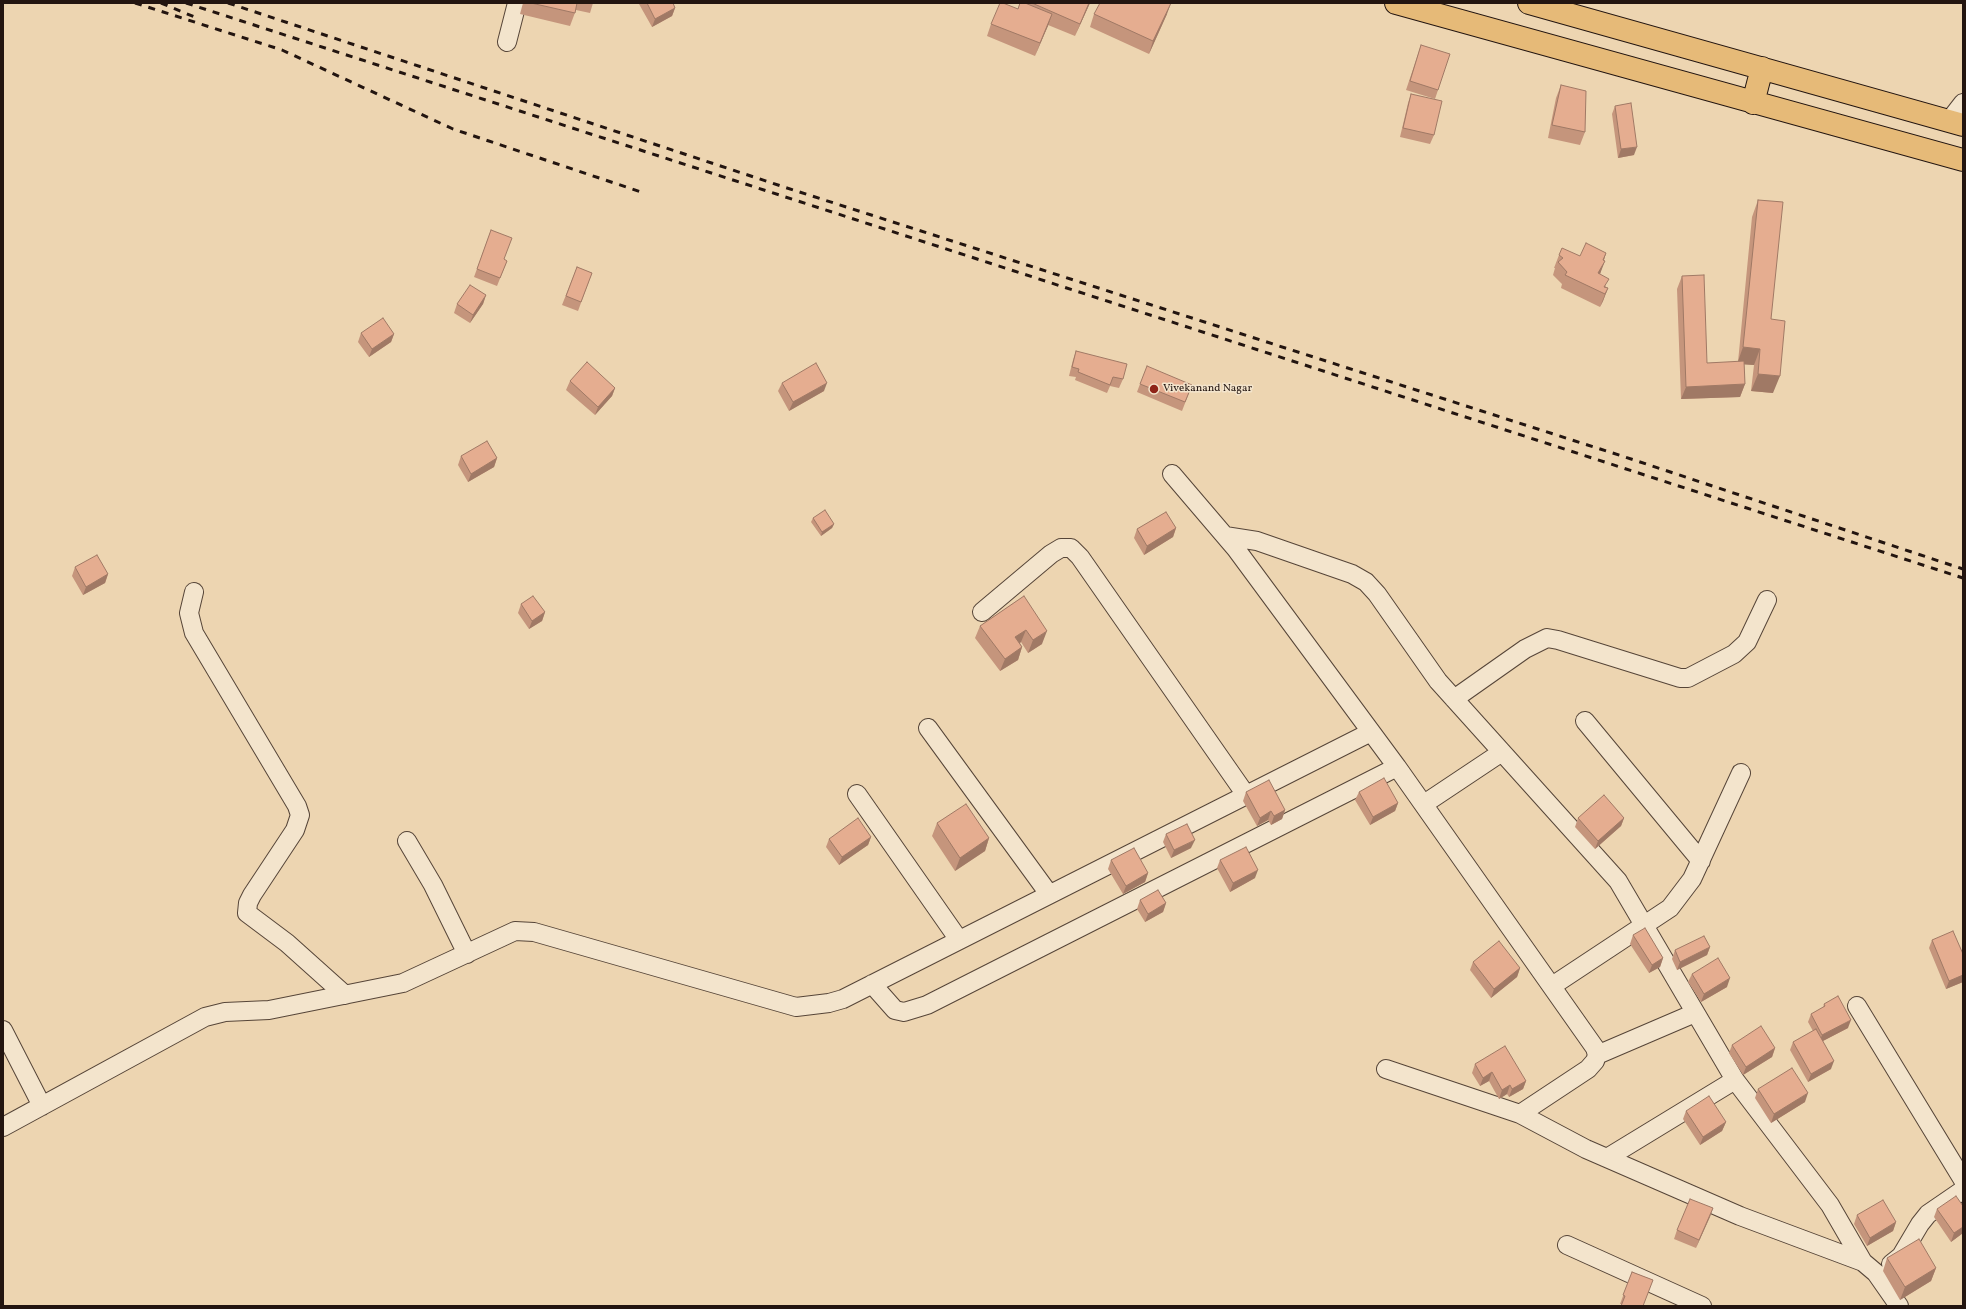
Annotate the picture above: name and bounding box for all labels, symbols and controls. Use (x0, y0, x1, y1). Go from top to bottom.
place label: Vivekanand Nagar (1163, 382, 1252, 396)
marker: Vivekanand Nagar (1148, 383, 1160, 395)

